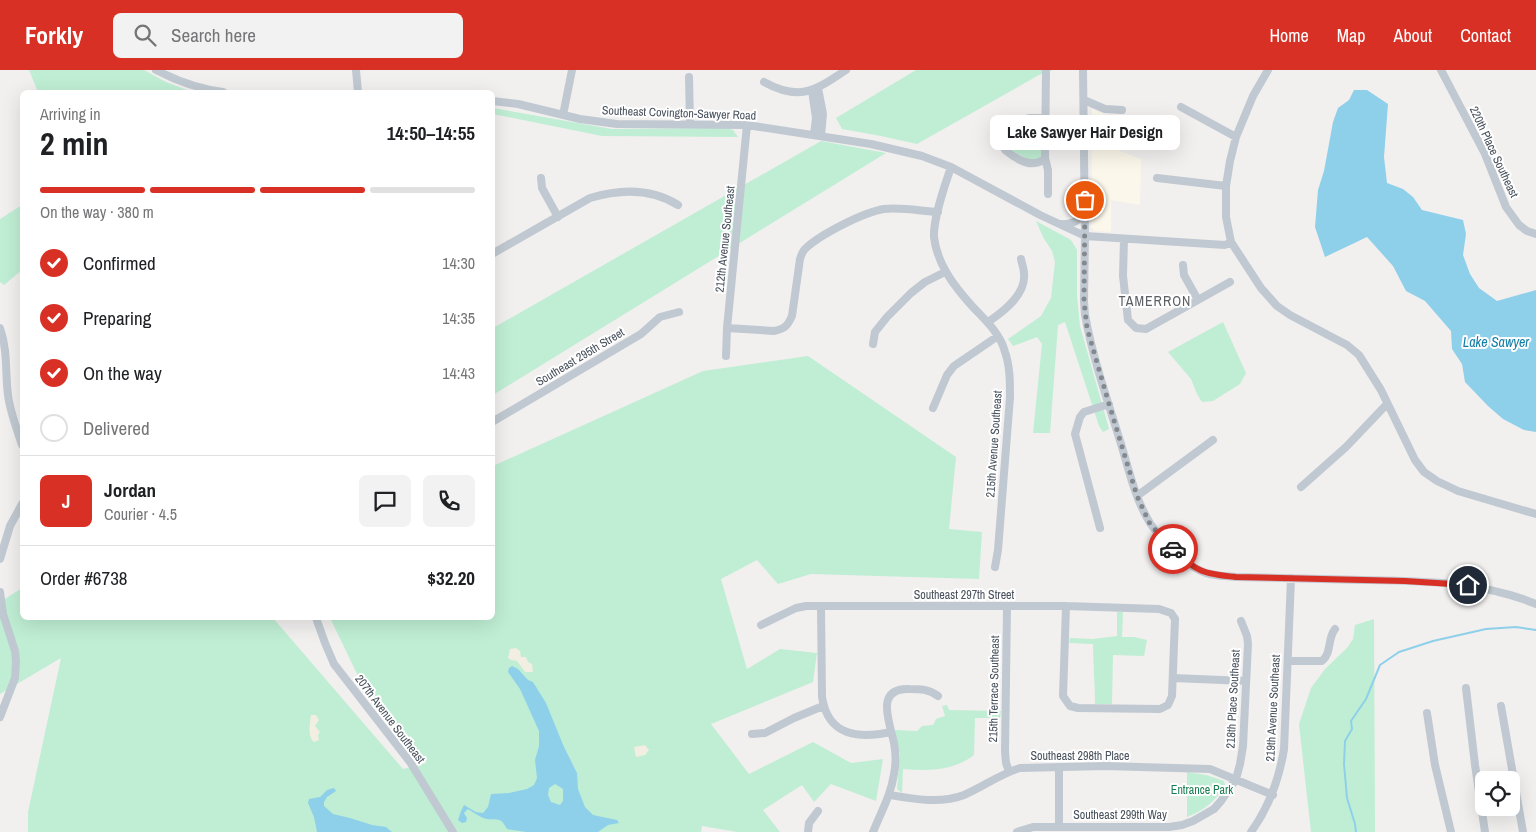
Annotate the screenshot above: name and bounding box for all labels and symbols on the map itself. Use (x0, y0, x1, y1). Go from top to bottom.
street label: Southeast Covington-Sawyer Road (602, 102, 756, 124)
street label: 220th Place Southeast (1466, 104, 1522, 200)
callout: Lake Sawyer Hair Design (990, 115, 1180, 150)
pin (1064, 179, 1106, 221)
street label: 212th Avenue Southeast (711, 185, 739, 293)
district label: TAMERRON (1119, 292, 1191, 310)
street label: Southeast 295th Street (533, 324, 627, 390)
water label: Lake Sawyer (1463, 333, 1530, 351)
street label: 215th Avenue Southeast (982, 390, 1006, 498)
courier (1148, 524, 1198, 574)
pin (1447, 564, 1489, 606)
street label: Southeast 297th Street (914, 587, 1015, 603)
street label: 215th Terrace Southeast (985, 635, 1003, 743)
street label: 218th Place Southeast (1222, 649, 1244, 749)
street label: 219th Avenue Southeast (1262, 654, 1284, 762)
street label: 207th Avenue Southeast (351, 671, 429, 767)
street label: Southeast 298th Place (1030, 748, 1130, 764)
park label: Entrance Park (1171, 782, 1233, 798)
street label: Southeast 299th Way (1073, 807, 1167, 823)

